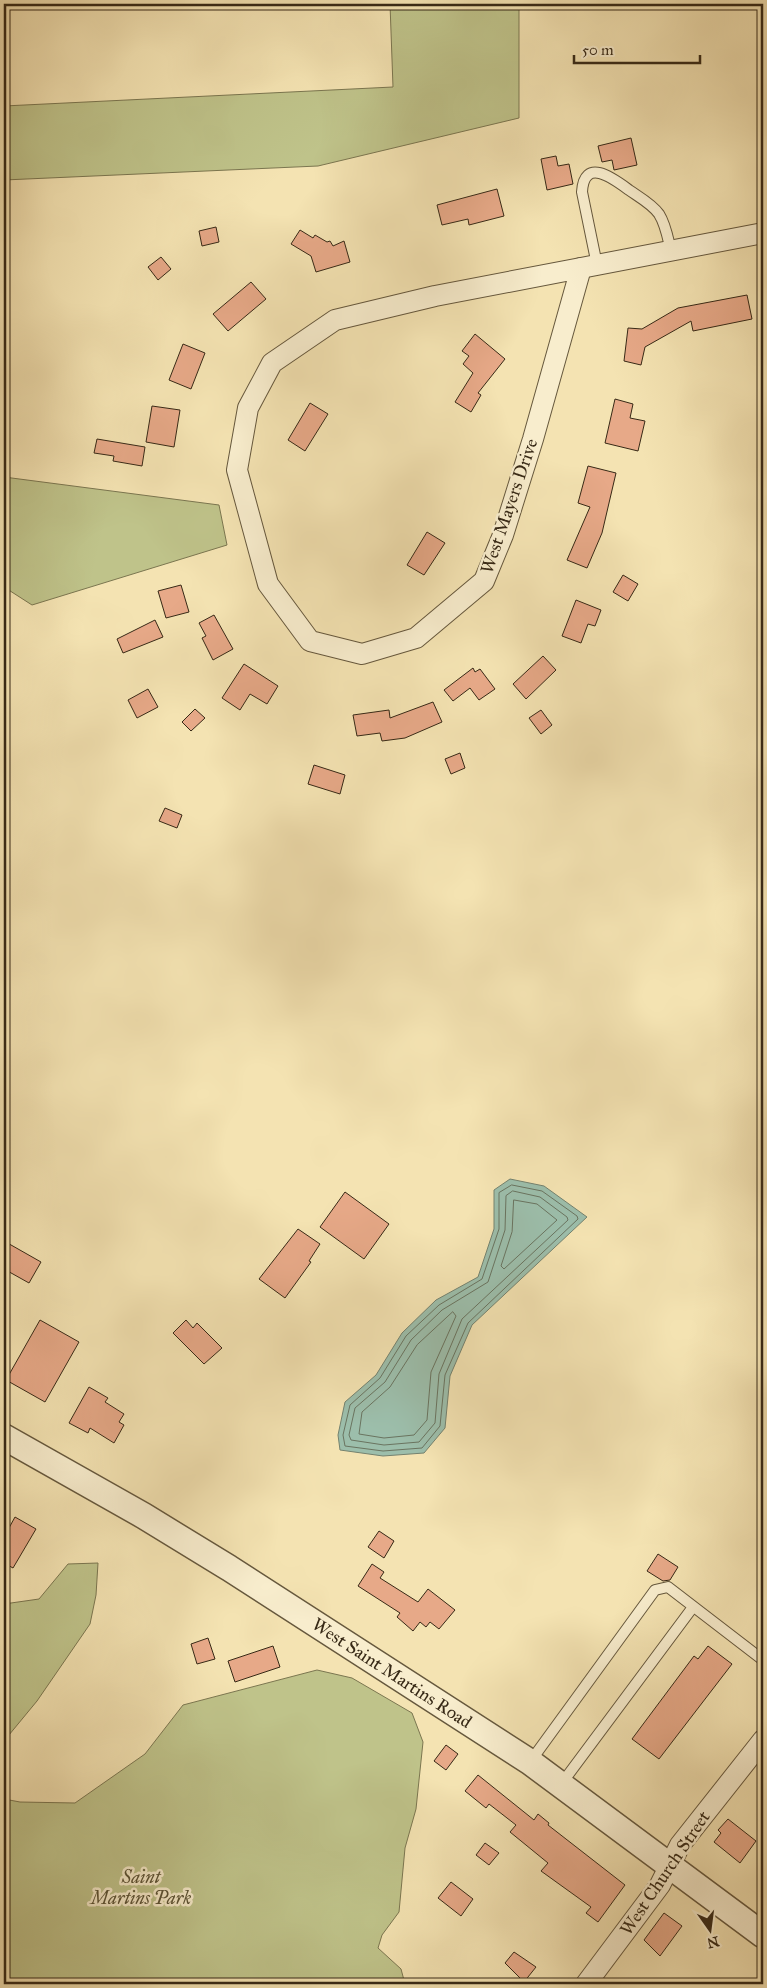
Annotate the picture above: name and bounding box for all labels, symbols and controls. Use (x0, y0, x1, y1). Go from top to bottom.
scale bar (574, 32, 701, 64)
text: 50 m (582, 41, 614, 59)
street label: West Mayers Drive (476, 436, 542, 576)
street label: West Saint Martins Road (308, 1613, 476, 1733)
street label: West Church Street (615, 1806, 715, 1939)
park label: Saint Martins Park (89, 1866, 191, 1909)
north arrow (684, 1906, 734, 1956)
text: N (705, 1932, 721, 1952)

